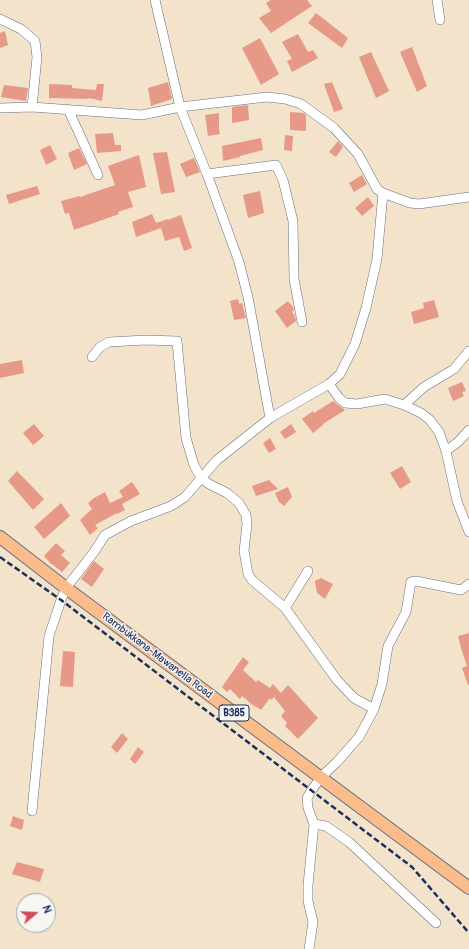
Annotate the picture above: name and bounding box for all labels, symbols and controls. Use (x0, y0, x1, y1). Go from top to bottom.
street label: Rambukkana-Mawanella Road (99, 610, 215, 702)
road number: B385 (219, 705, 249, 721)
north arrow (16, 893, 56, 933)
text: N (40, 904, 54, 915)

